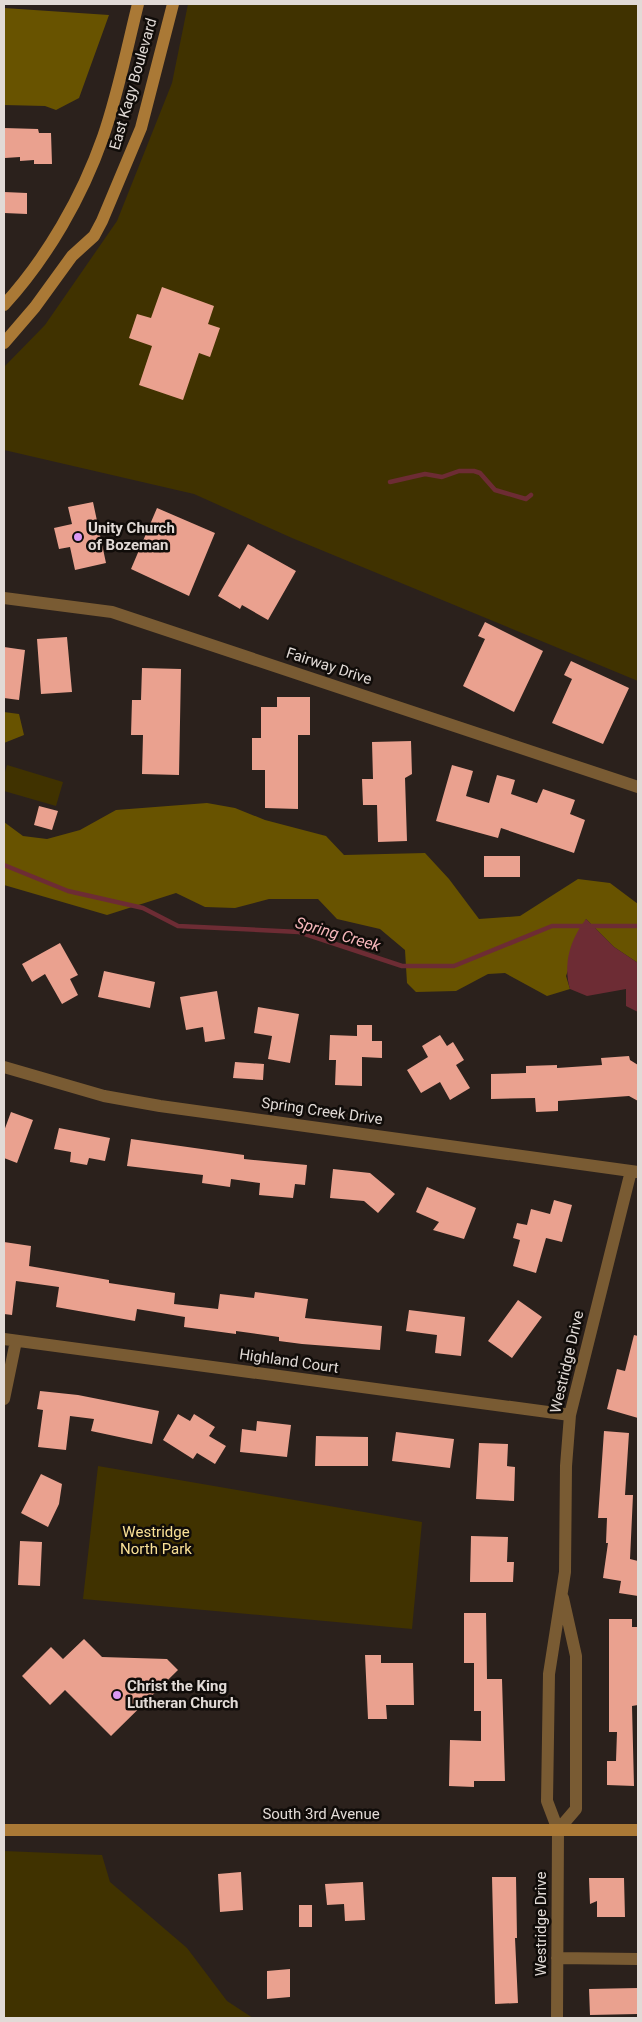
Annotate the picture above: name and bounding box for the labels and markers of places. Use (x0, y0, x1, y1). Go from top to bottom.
place label: Unity Church of Bozeman (88, 519, 175, 554)
marker: Unity Church of Bozeman (72, 531, 84, 543)
place label: Christ the King Lutheran Church (127, 1677, 239, 1712)
marker: Christ the King Lutheran Church (111, 1689, 123, 1701)

